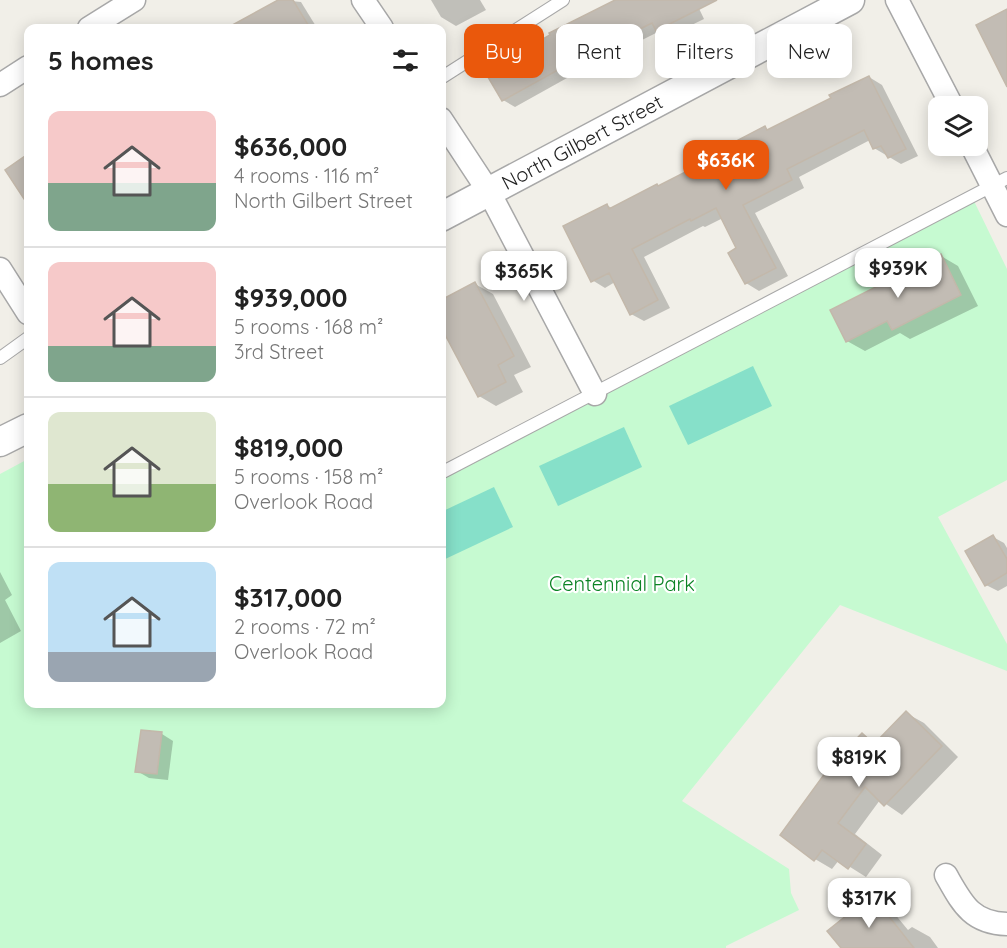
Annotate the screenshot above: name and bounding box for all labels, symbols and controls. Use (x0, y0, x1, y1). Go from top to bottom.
chip: Buy (464, 24, 544, 78)
chip: Rent (556, 24, 643, 78)
chip: Filters (655, 24, 755, 78)
chip: New (767, 24, 852, 78)
text: 5 homes (48, 44, 154, 77)
icon: filters (389, 44, 422, 77)
street label: North Gilbert Street (497, 89, 667, 195)
map controls (928, 96, 988, 156)
button: layers (928, 96, 988, 156)
text: $636,000 (234, 130, 347, 163)
icon: home (96, 135, 168, 207)
pin: $636K (684, 140, 768, 191)
text: $636K (697, 147, 755, 172)
text: 4 rooms · 116 m² (234, 163, 379, 188)
text: North Gilbert Street (234, 188, 413, 213)
pin: $939K (856, 248, 940, 299)
pin: $365K (482, 251, 566, 302)
text: $939K (869, 255, 927, 280)
text: $365K (495, 258, 553, 283)
text: $939,000 (234, 281, 348, 314)
icon: home (96, 286, 168, 358)
text: 5 rooms · 168 m² (234, 314, 383, 339)
text: 3rd Street (234, 339, 324, 364)
text: $819,000 (234, 431, 343, 464)
icon: home (96, 436, 168, 508)
text: 5 rooms · 158 m² (234, 464, 383, 489)
text: Overlook Road (234, 489, 373, 514)
park label: Centennial Park (549, 571, 695, 596)
text: $317,000 (234, 581, 342, 614)
icon: home (96, 586, 168, 658)
text: 2 rooms · 72 m² (234, 614, 376, 639)
text: Overlook Road (234, 639, 373, 664)
pin: $819K (817, 737, 901, 788)
text: $819K (831, 744, 887, 769)
pin: $317K (827, 878, 911, 929)
text: $317K (842, 885, 896, 910)

